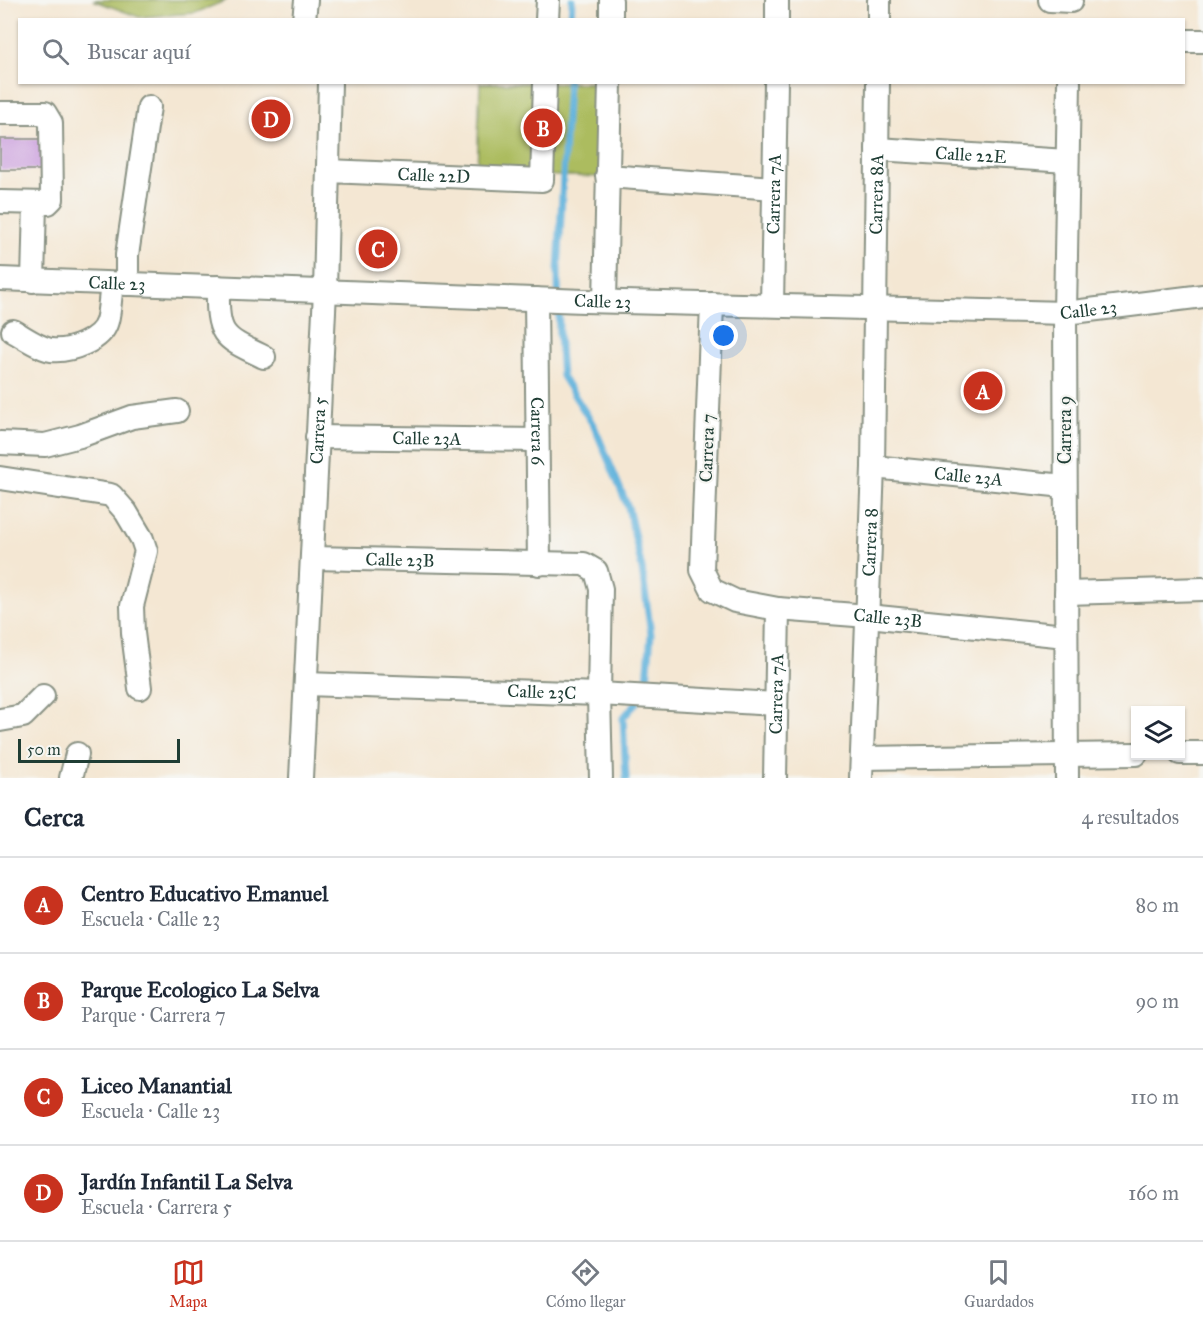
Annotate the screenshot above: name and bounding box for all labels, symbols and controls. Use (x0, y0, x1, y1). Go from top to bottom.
search box (18, 18, 1185, 84)
icon: search (39, 35, 72, 68)
text: Buscar aquí (87, 38, 190, 65)
pin: D (252, 96, 290, 142)
pin: B (524, 106, 562, 150)
street label: Calle 22E (934, 142, 1007, 168)
street label: Carrera 7A (762, 153, 786, 235)
street label: Carrera 8A (865, 154, 888, 235)
street label: Calle 22D (397, 163, 471, 188)
pin: C (358, 226, 398, 272)
street label: Calle 23 (88, 271, 146, 295)
street label: Calle 23 (574, 290, 631, 313)
street label: Calle 23 (1059, 296, 1118, 325)
your location (709, 321, 738, 350)
pin: A (964, 368, 1002, 414)
street label: Carrera 5 (305, 396, 331, 465)
street label: Carrera 9 (1054, 396, 1076, 464)
street label: Carrera 6 (526, 397, 549, 466)
street label: Carrera 7 (695, 413, 719, 483)
street label: Calle 23A (392, 427, 462, 450)
street label: Calle 23A (933, 462, 1004, 491)
street label: Carrera 8 (858, 507, 882, 577)
street label: Calle 23B (365, 548, 435, 572)
street label: Calle 23B (853, 604, 923, 632)
street label: Carrera 7A (765, 653, 788, 735)
street label: Calle 23C (507, 680, 577, 704)
map controls (1131, 706, 1185, 760)
button: layers (1131, 706, 1185, 760)
scale bar (18, 736, 180, 764)
text: 50 m (27, 740, 61, 759)
text: Cerca (24, 801, 84, 833)
text: 4 resultados (1081, 805, 1179, 829)
text: Centro Educativo Emanuel (81, 880, 328, 907)
text: A (37, 893, 50, 917)
text: 80 m (1136, 893, 1179, 917)
text: Escuela · Calle 23 (81, 907, 220, 931)
text: Parque Ecologico La Selva (81, 976, 319, 1003)
text: B (37, 989, 50, 1013)
text: 90 m (1136, 989, 1179, 1013)
text: Parque · Carrera 7 (81, 1003, 226, 1027)
text: Liceo Manantial (81, 1072, 232, 1099)
text: C (37, 1085, 50, 1109)
text: 110 m (1131, 1085, 1179, 1109)
text: Escuela · Calle 23 (81, 1099, 220, 1123)
text: Jardín Infantil La Selva (81, 1168, 293, 1195)
text: D (36, 1181, 51, 1205)
text: 160 m (1128, 1181, 1179, 1205)
text: Escuela · Carrera 5 (81, 1195, 232, 1219)
tab: Mapa (169, 1256, 207, 1311)
tab: Cómo llegar (546, 1256, 625, 1311)
tab: Guardados (964, 1256, 1034, 1311)

